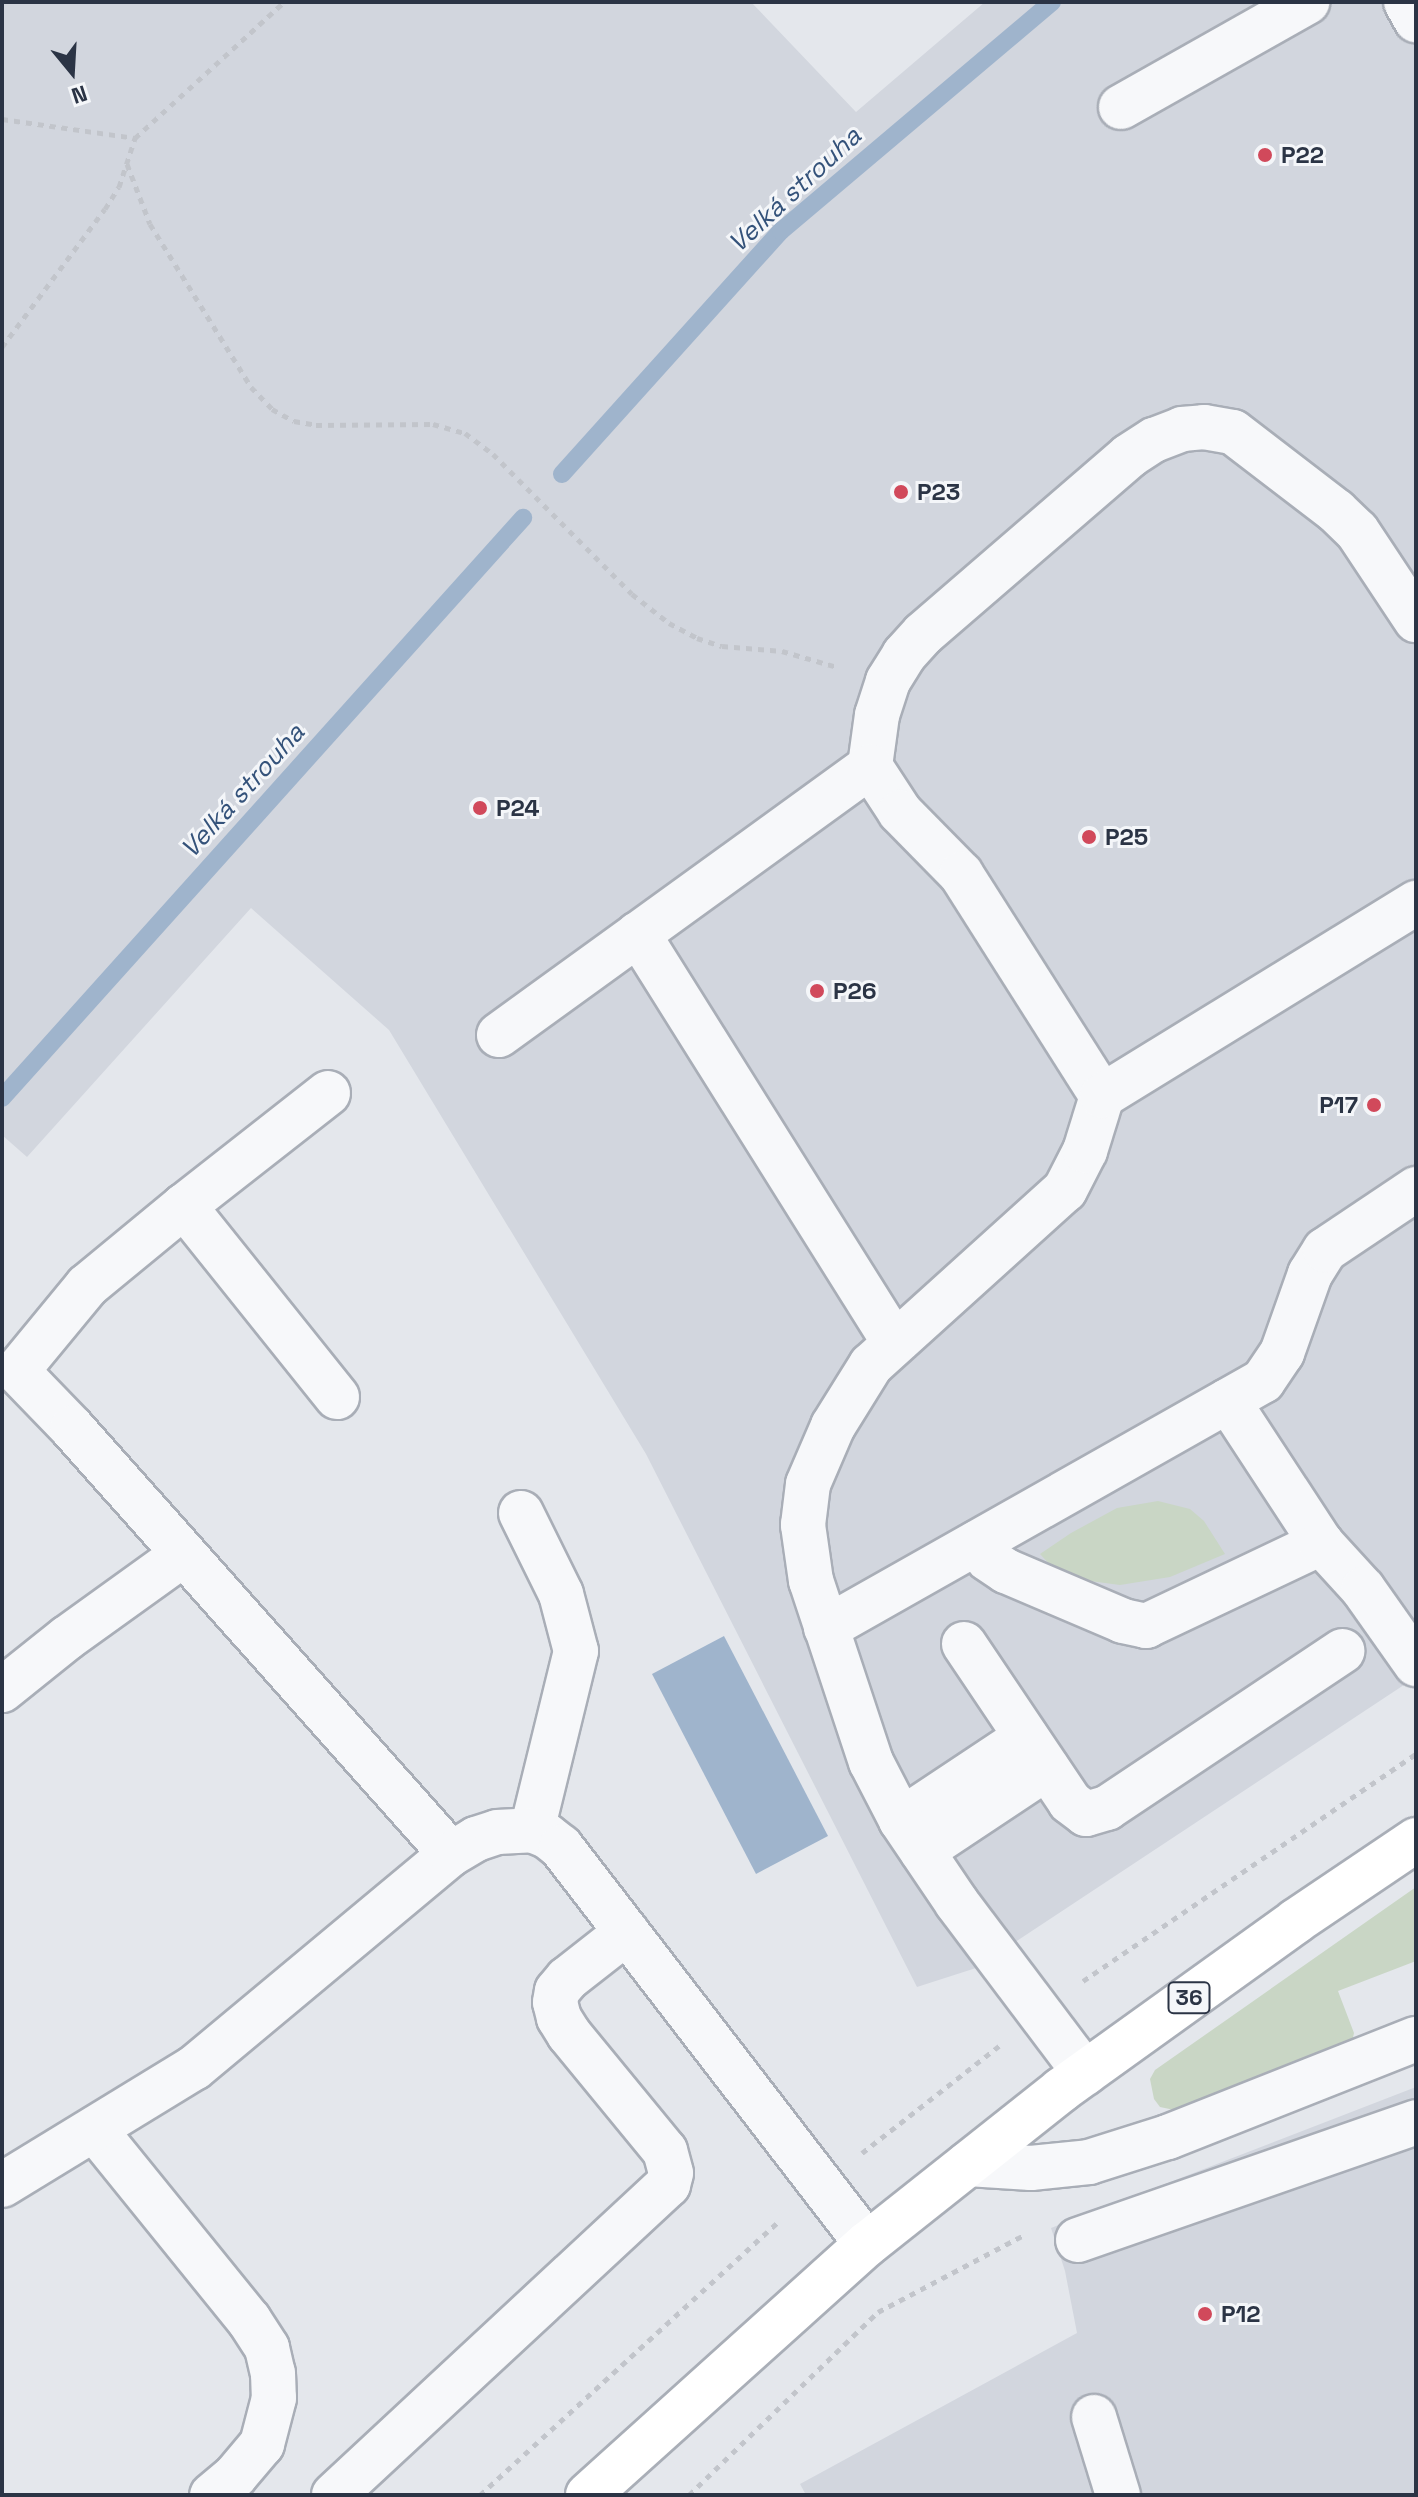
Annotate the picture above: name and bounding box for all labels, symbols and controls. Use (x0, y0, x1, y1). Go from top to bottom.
north arrow (32, 32, 112, 112)
text: N (68, 79, 91, 110)
water label: Velká strouha (722, 121, 868, 259)
place label: P22 (1281, 141, 1324, 169)
marker: P22 (1256, 146, 1274, 164)
place label: P23 (917, 478, 960, 506)
marker: P23 (892, 483, 910, 501)
water label: Velká strouha (175, 717, 311, 865)
place label: P24 (496, 794, 540, 822)
marker: P24 (471, 799, 489, 817)
place label: P25 (1105, 823, 1148, 851)
marker: P25 (1080, 828, 1098, 846)
place label: P26 (833, 977, 877, 1005)
marker: P26 (808, 982, 826, 1000)
place label: P17 (1319, 1091, 1358, 1119)
marker: P17 (1365, 1096, 1383, 1114)
road number: 36 (1167, 1980, 1211, 2016)
place label: P12 (1221, 2300, 1261, 2328)
marker: P12 (1196, 2305, 1214, 2323)

